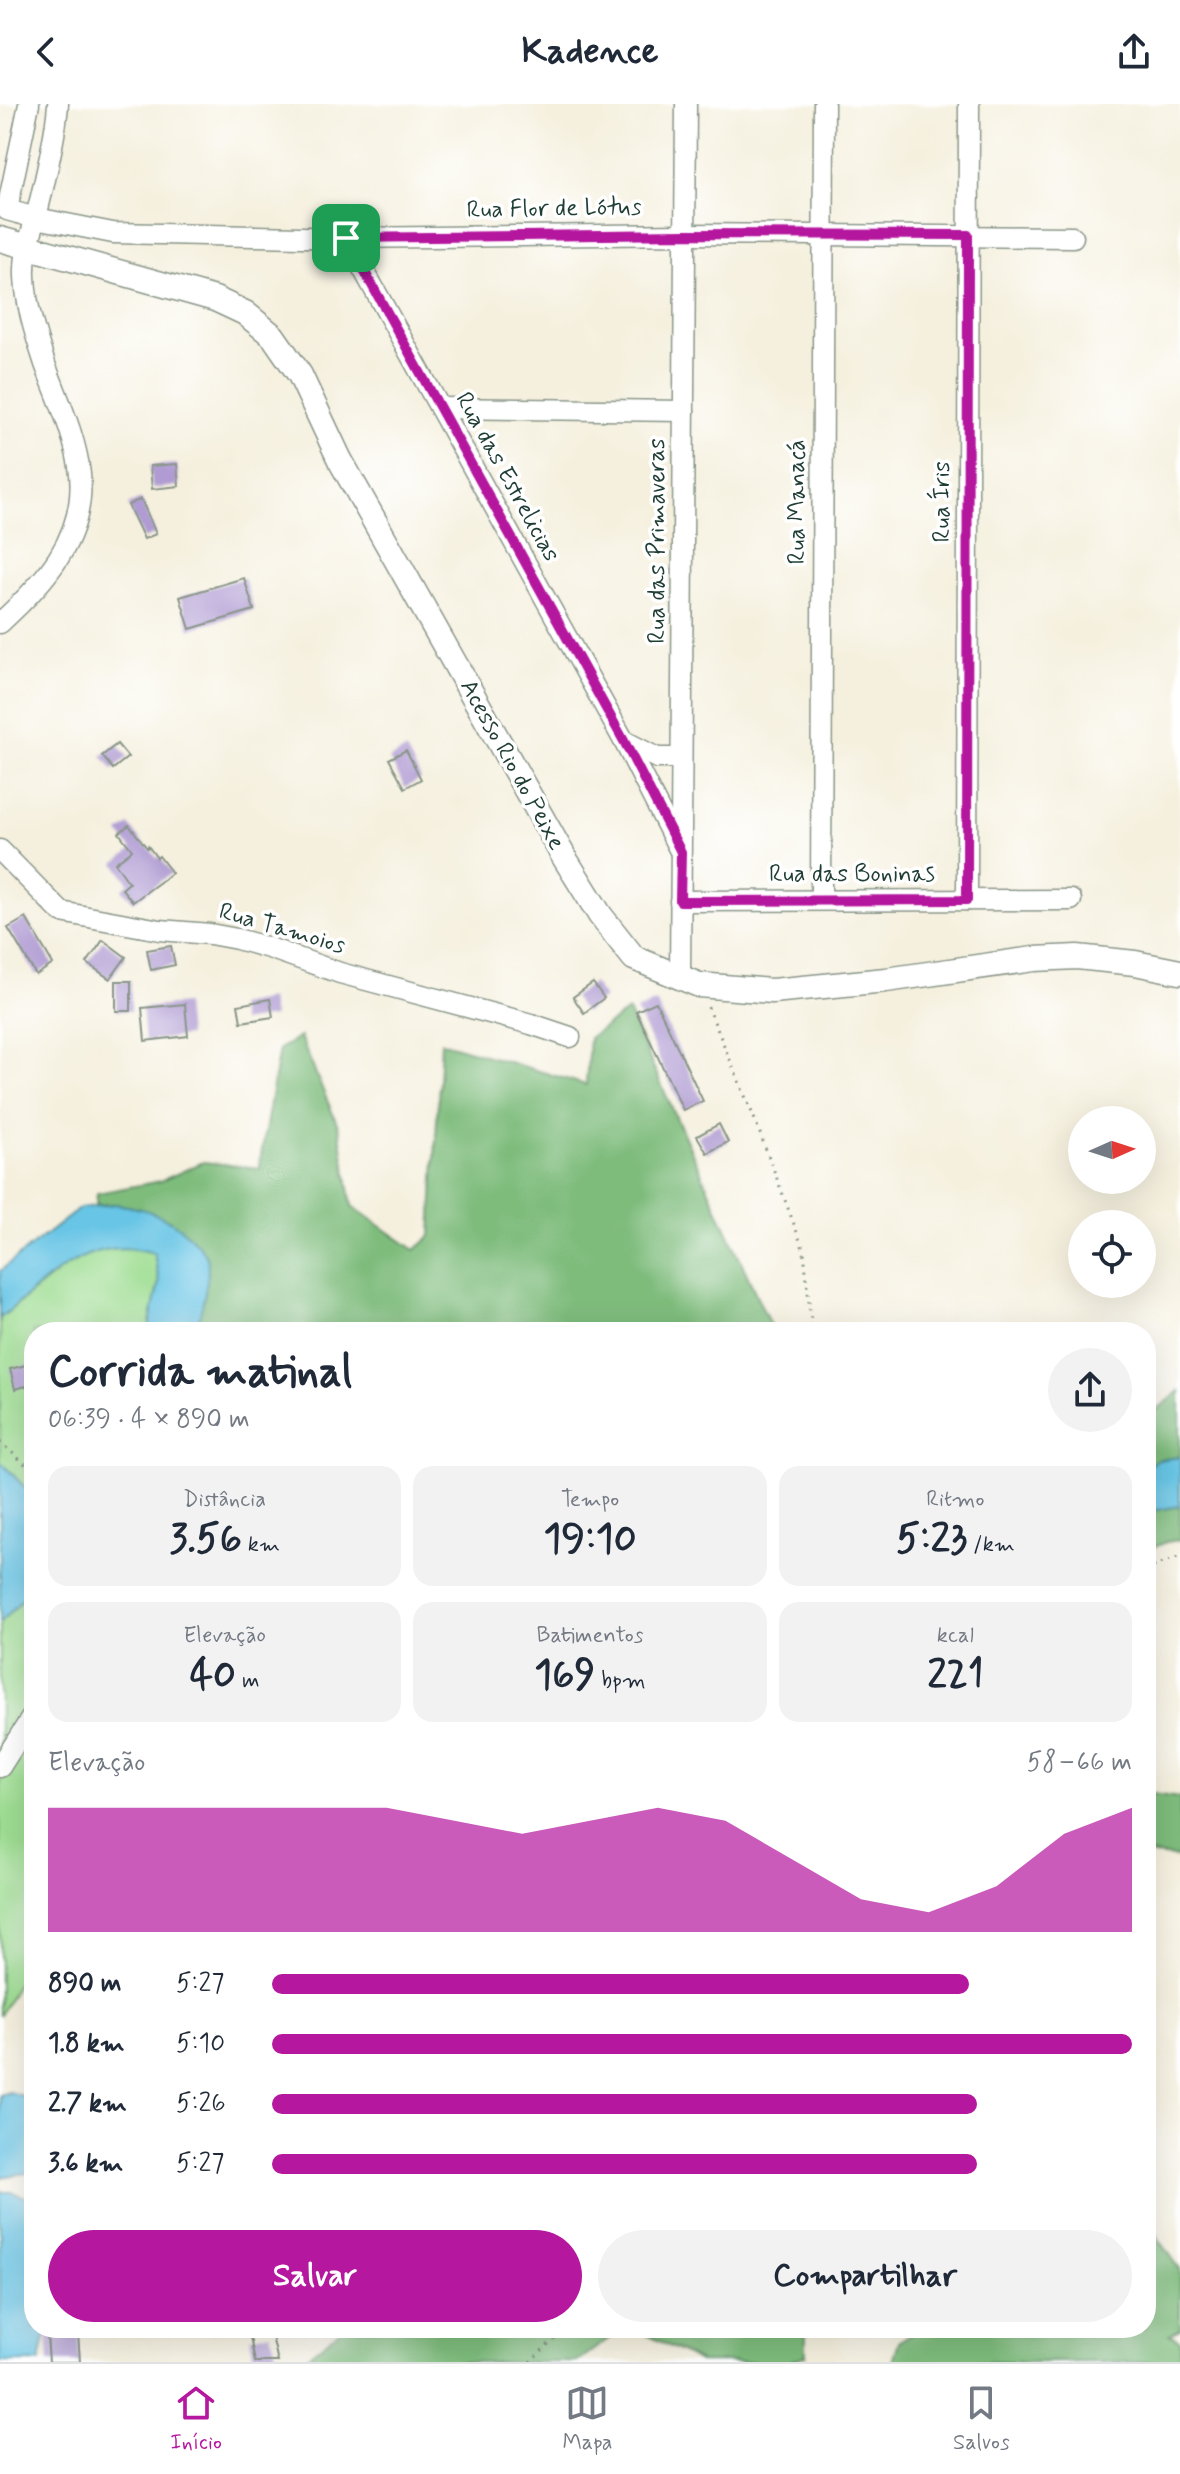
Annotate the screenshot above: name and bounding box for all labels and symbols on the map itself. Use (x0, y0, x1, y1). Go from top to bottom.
street label: Rua Flor de Lótus (466, 192, 642, 226)
pin (312, 204, 380, 272)
street label: Rua das Estrelicias (448, 387, 567, 567)
street label: Rua das Primaveras (642, 438, 673, 644)
street label: Rua Manacá (782, 439, 813, 565)
street label: Rua Íris (926, 461, 958, 543)
street label: Acesso Rio do Peixe (452, 674, 572, 856)
street label: Rua das Boninas (769, 859, 935, 890)
street label: Rua Tamoios (215, 896, 349, 962)
north arrow (1068, 1106, 1156, 1194)

